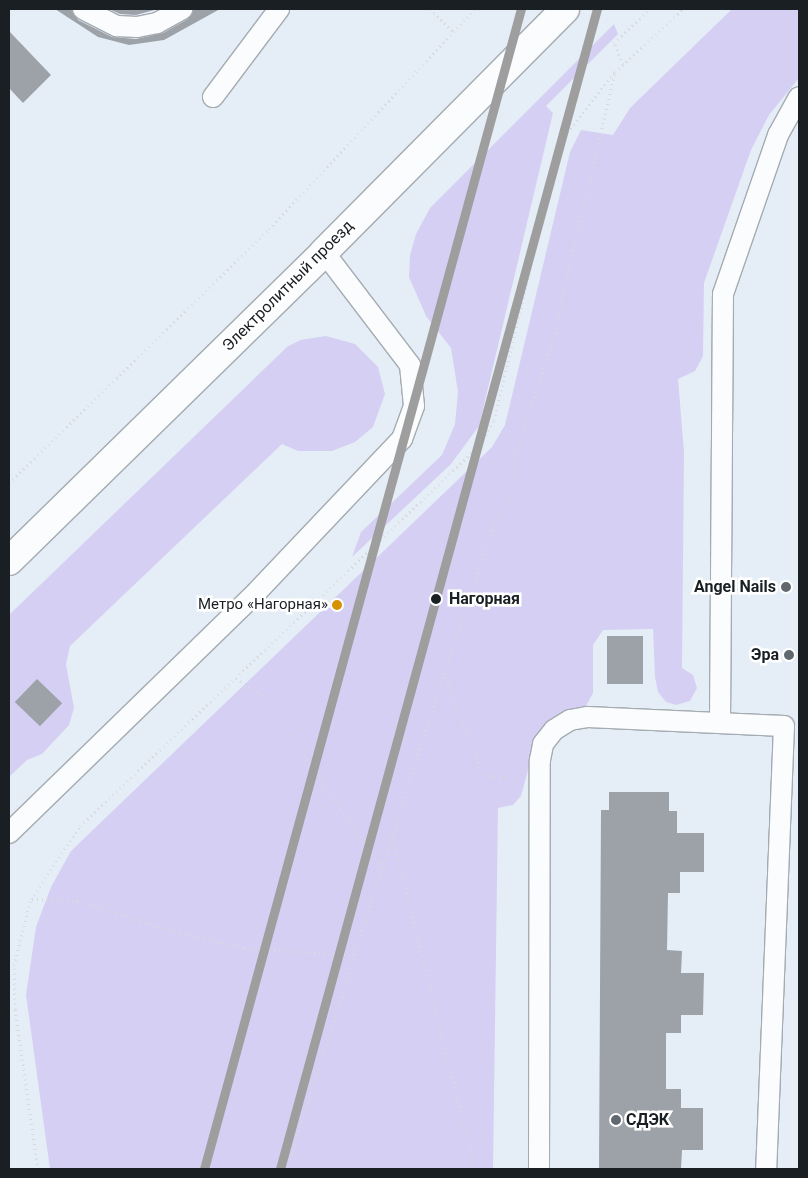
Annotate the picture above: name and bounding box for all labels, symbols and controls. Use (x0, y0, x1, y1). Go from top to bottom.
street label: Электролитный проезд (219, 217, 357, 355)
place label: Angel Nails (694, 577, 776, 597)
marker: Angel Nails (780, 581, 792, 593)
place label: Нагорная (449, 589, 520, 609)
marker: Нагорная (427, 590, 445, 608)
place label: Метро «Нагорная» (198, 596, 328, 614)
marker: Метро «Нагорная» (332, 600, 342, 610)
place label: Эра (751, 645, 779, 665)
marker: Эра (783, 649, 795, 661)
place label: СДЭК (626, 1110, 669, 1130)
marker: СДЭК (610, 1114, 622, 1126)

